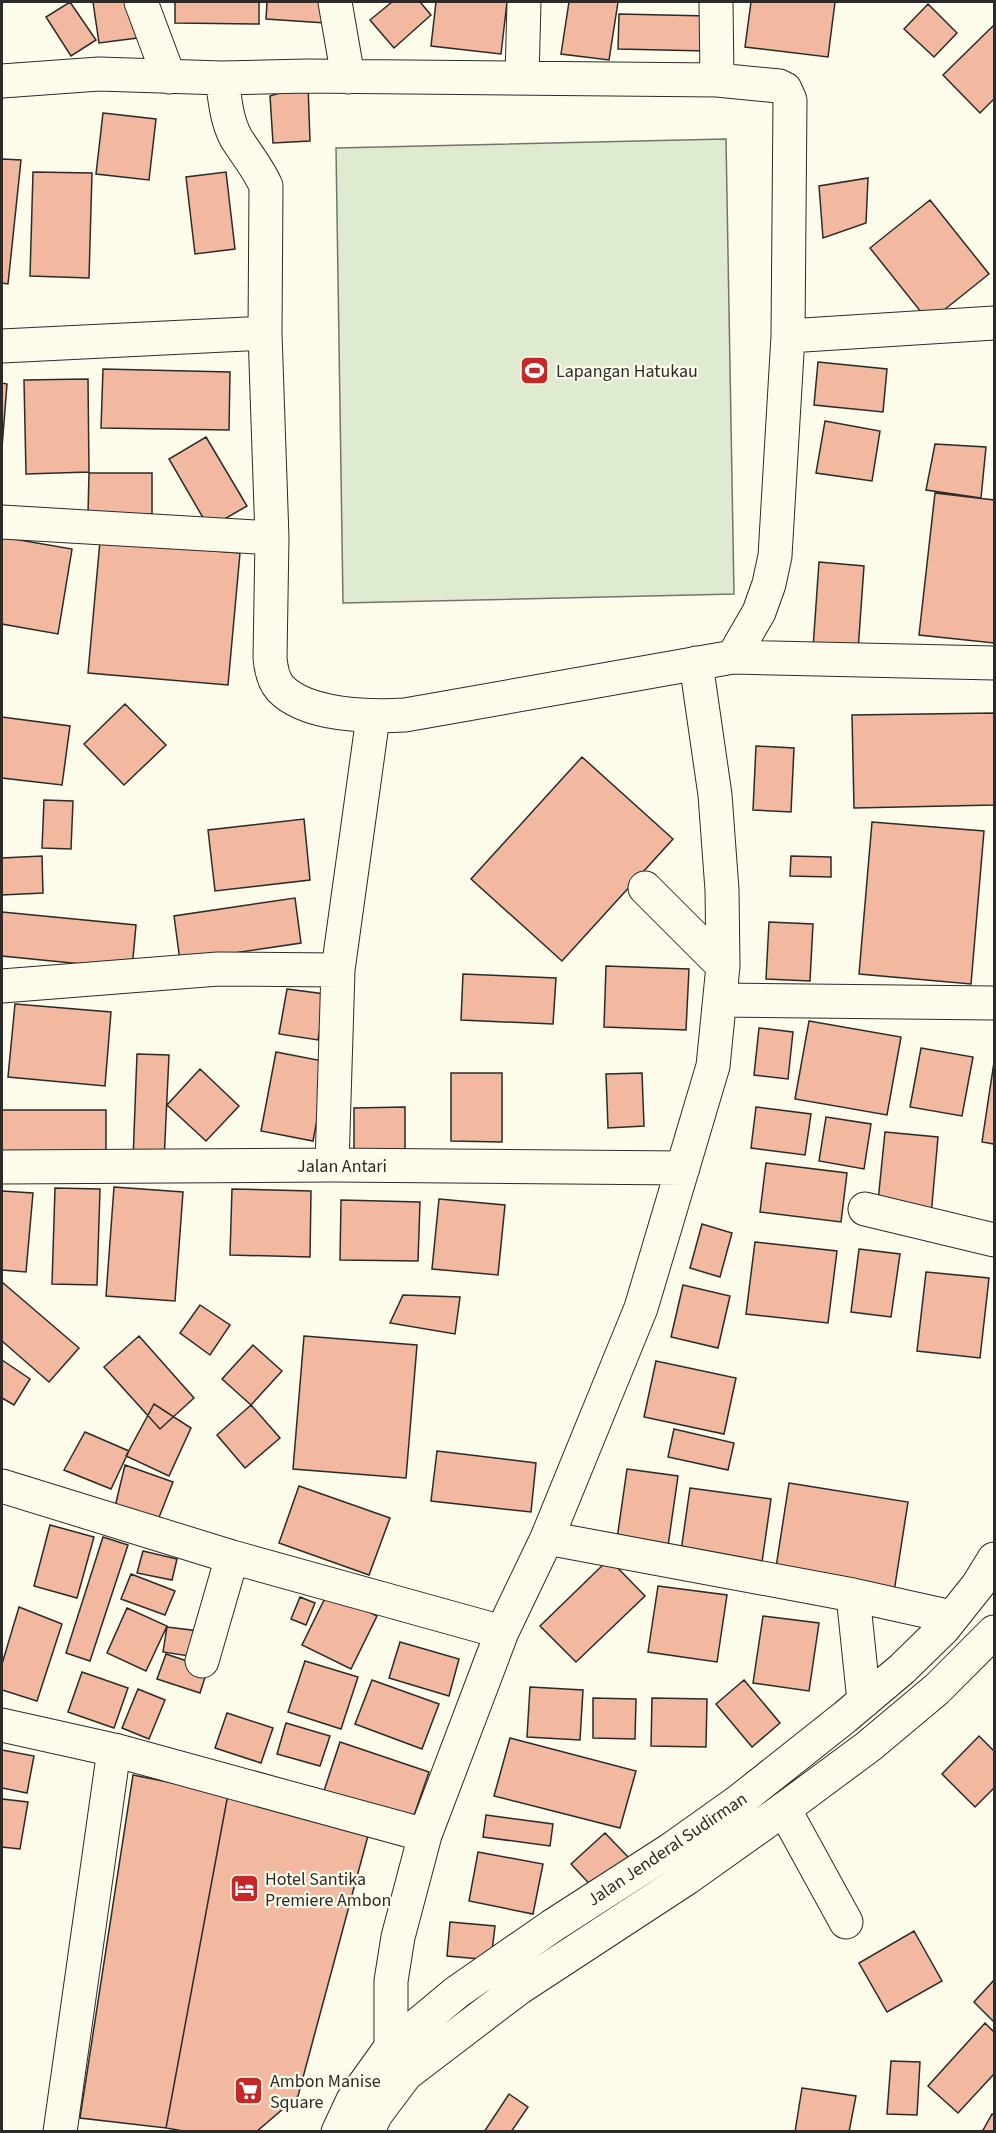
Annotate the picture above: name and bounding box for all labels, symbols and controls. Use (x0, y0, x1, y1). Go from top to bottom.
sports icon: Lapangan Hatukau (519, 355, 551, 387)
place label: Lapangan Hatukau (556, 359, 698, 384)
street label: Jalan Antari (297, 1154, 387, 1179)
street label: Jalan Jenderal Sudirman (582, 1786, 752, 1912)
place label: Hotel Santika Premiere Ambon (265, 1867, 391, 1913)
hotel icon: Hotel Santika Premiere Ambon (228, 1873, 260, 1905)
place label: Ambon Manise Square (270, 2069, 381, 2115)
supermarket icon: Ambon Manise Square (233, 2075, 265, 2107)

